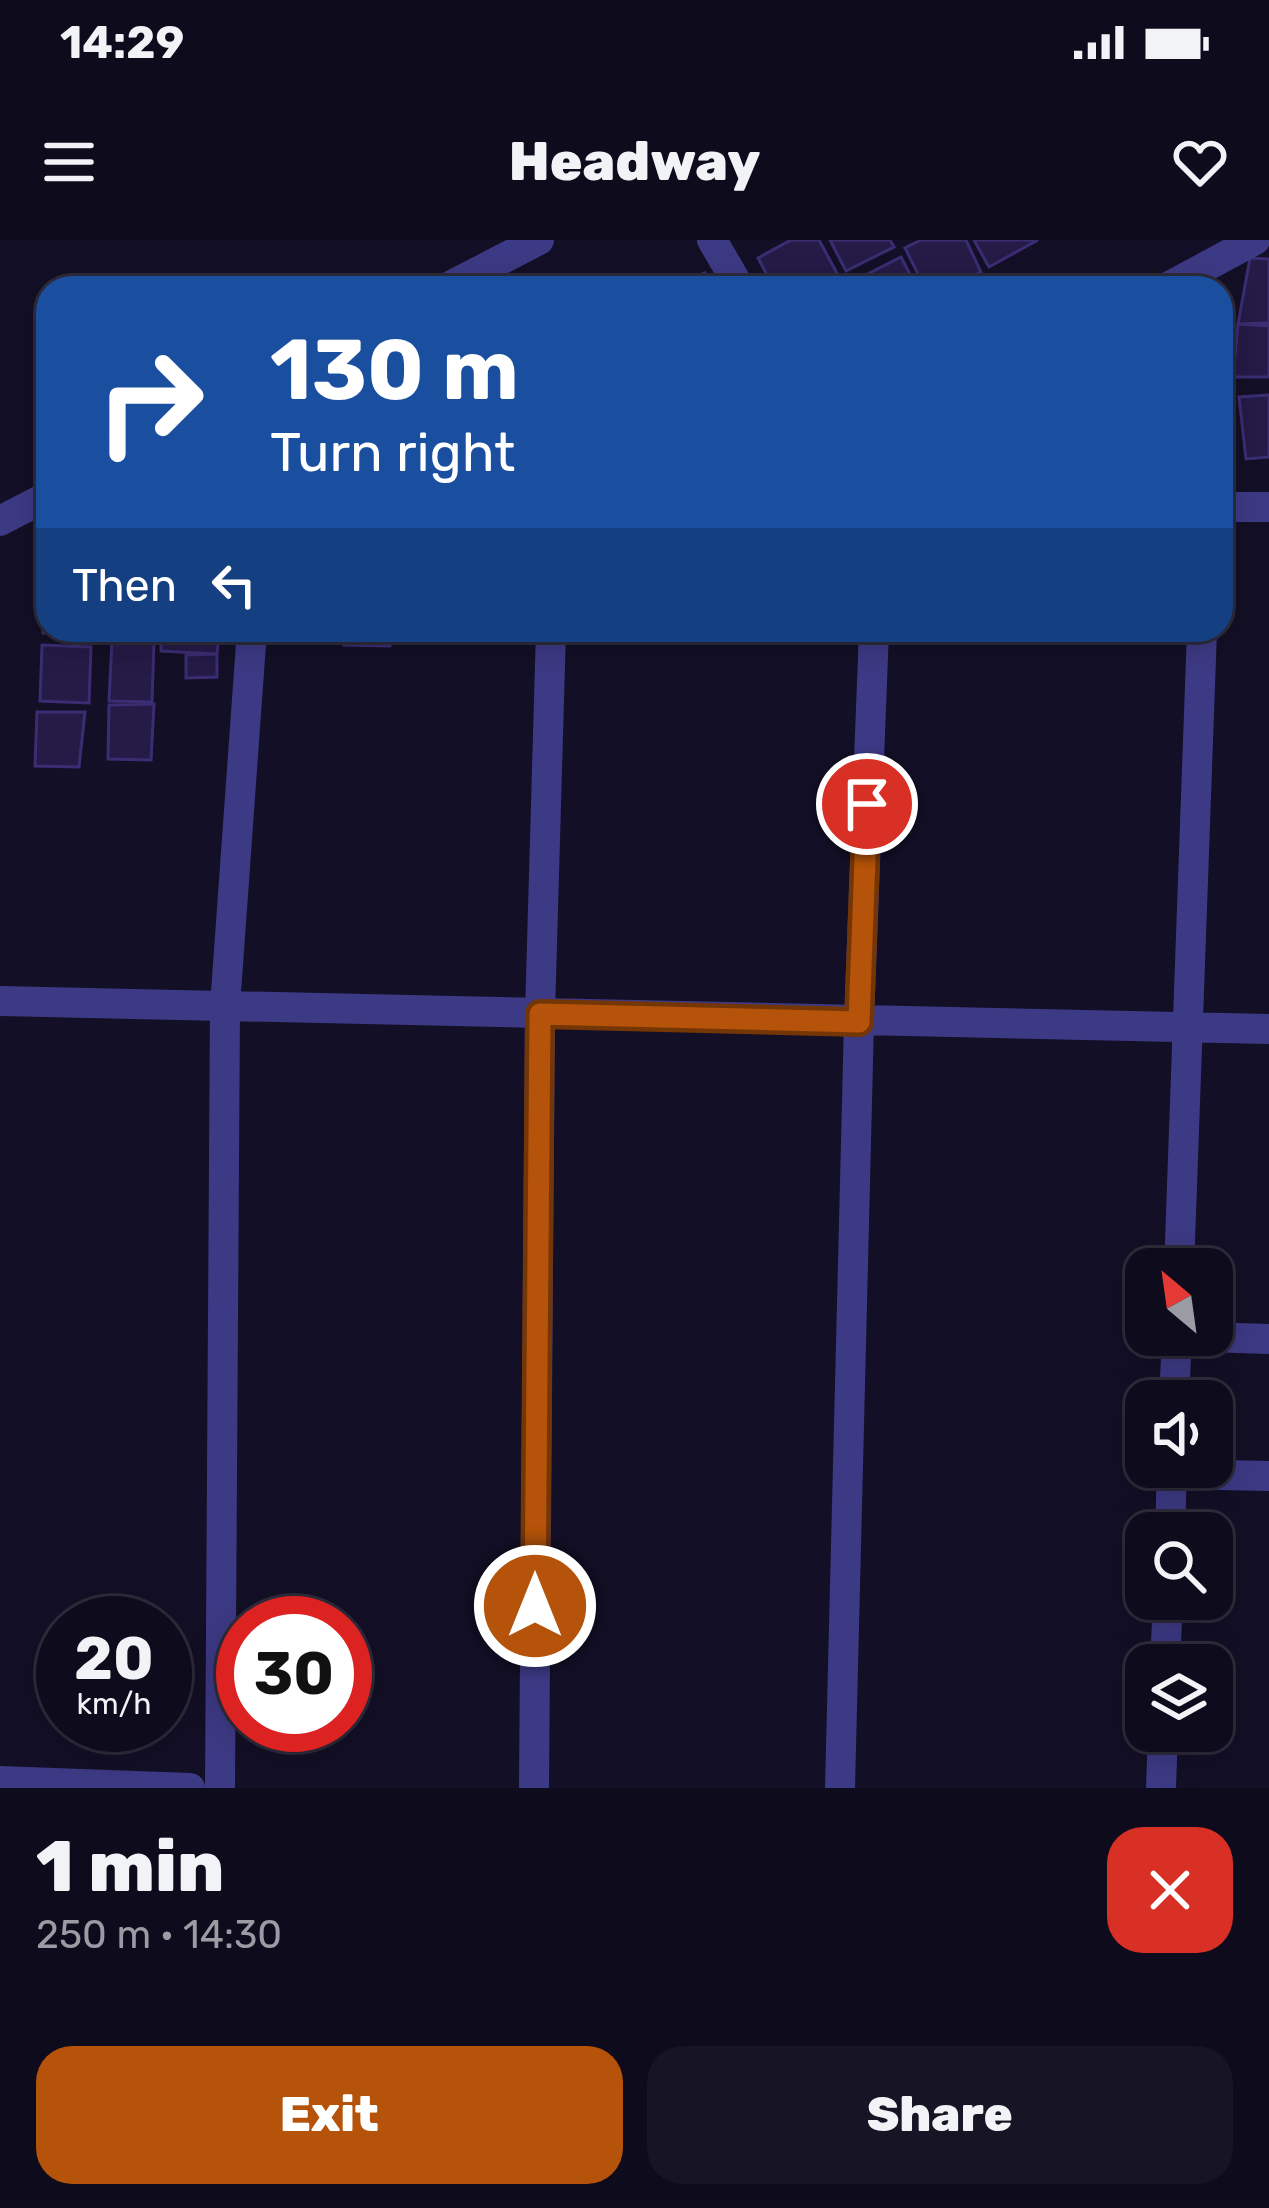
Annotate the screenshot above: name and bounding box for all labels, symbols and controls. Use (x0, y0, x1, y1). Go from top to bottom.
text: 14:29 (60, 16, 184, 69)
icon: menu (36, 129, 102, 195)
icon: heart (1167, 129, 1233, 195)
text: Headway (509, 130, 760, 194)
text: 130 m (270, 320, 519, 420)
icon: right (72, 324, 228, 480)
text: Turn right (270, 421, 515, 485)
icon: left (201, 552, 267, 618)
text: Then (72, 559, 177, 612)
pin (816, 753, 918, 855)
icon: arrive (834, 771, 900, 837)
north arrow (1125, 1248, 1233, 1356)
map controls (1125, 1248, 1233, 1752)
button: sound (1125, 1380, 1233, 1488)
button: search (1125, 1512, 1233, 1620)
position arrow (472, 1543, 598, 1669)
speed limit sign: 30 (216, 1596, 372, 1752)
text: 20 (74, 1623, 154, 1694)
button: layers (1125, 1644, 1233, 1752)
text: km/h (77, 1686, 151, 1722)
text: 1 min (36, 1824, 224, 1909)
button: close (1107, 1827, 1233, 1953)
text: 250 m · 14:30 (36, 1912, 282, 1958)
button: Exit (36, 2046, 623, 2184)
button: Share (647, 2046, 1233, 2184)

